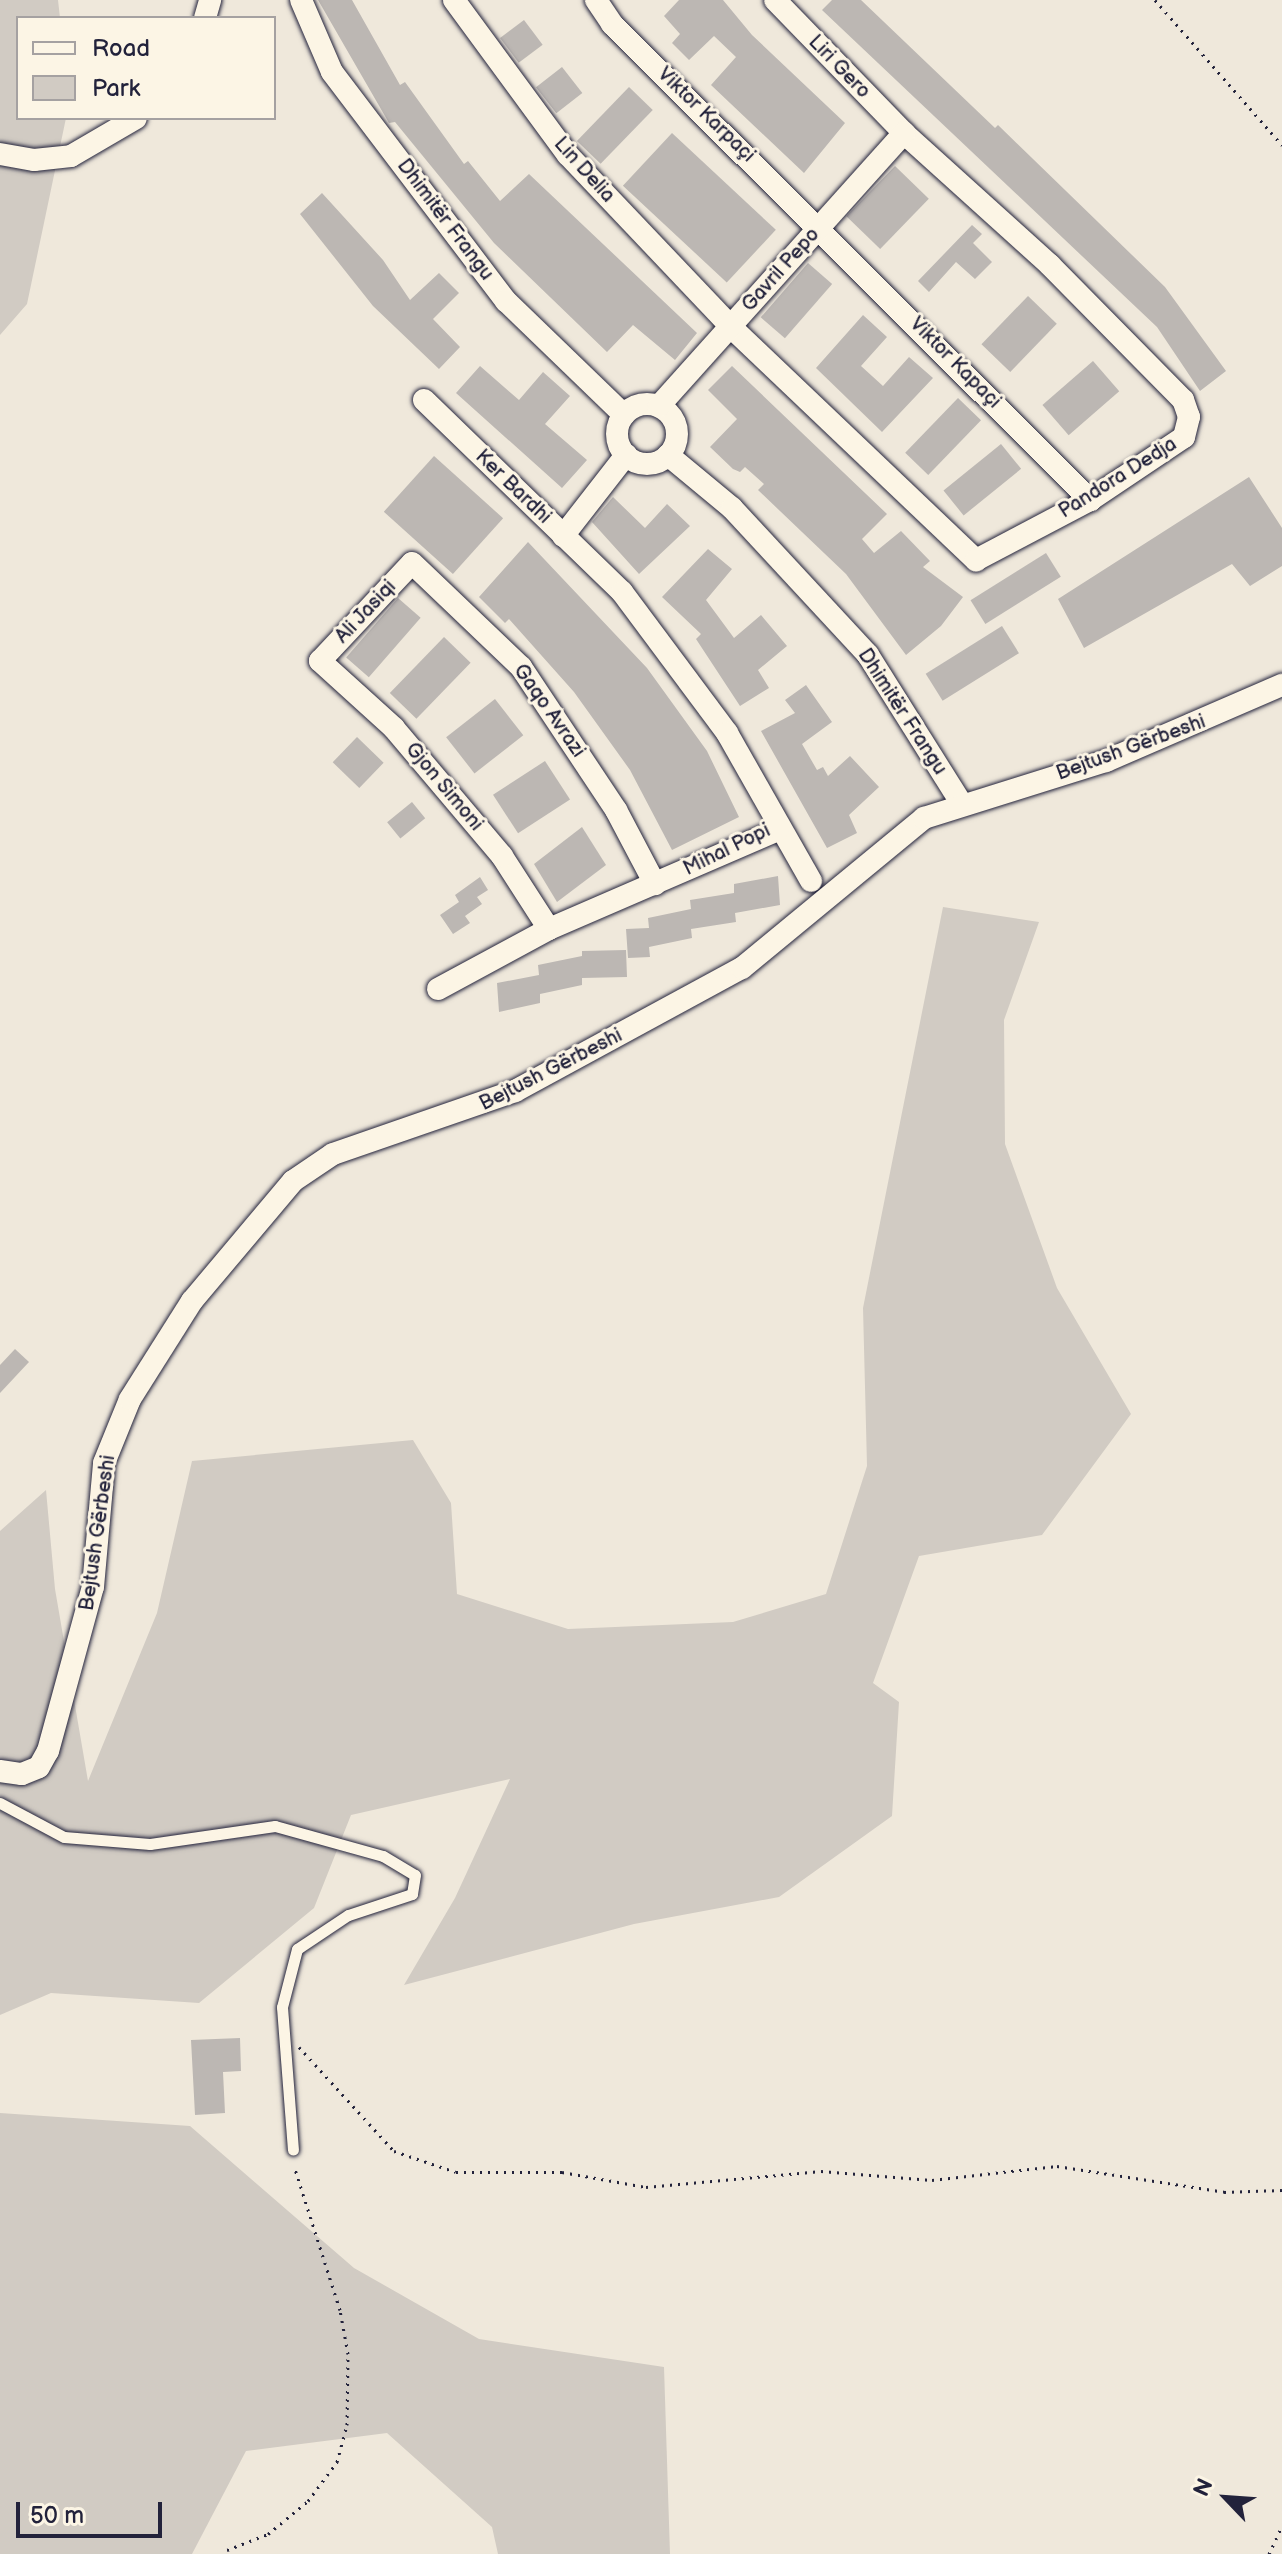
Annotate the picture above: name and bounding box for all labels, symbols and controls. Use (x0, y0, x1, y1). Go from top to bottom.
legend (16, 16, 276, 120)
street label: Liri Gero (803, 30, 875, 104)
text: Road (92, 34, 150, 63)
street label: Viktor Karpaçi (652, 62, 760, 168)
text: Park (92, 74, 140, 103)
street label: Lin Delia (548, 132, 620, 208)
street label: Dhimitër Frangu (392, 155, 498, 285)
street label: Gavril Pepo (737, 223, 825, 317)
street label: Viktor Kapaçi (904, 312, 1006, 414)
street label: Pandora Dedja (1055, 432, 1181, 524)
street label: Ker Bardhi (470, 445, 556, 529)
street label: Ali Jasiqi (330, 575, 402, 649)
street label: Dhimitër Frangu (852, 644, 952, 780)
street label: Gaqo Avrazi (508, 660, 590, 762)
street label: Bejtush Gërbeshi (1053, 710, 1209, 786)
street label: Gjon Simoni (400, 738, 488, 836)
street label: Mihal Popi (680, 819, 774, 881)
street label: Bejtush Gërbeshi (476, 1024, 626, 1116)
street label: Bejtush Gërbeshi (75, 1454, 121, 1612)
north arrow (1186, 2458, 1266, 2538)
text: N (1188, 2474, 1220, 2501)
scale bar (20, 2486, 166, 2536)
text: 50 m (30, 2501, 84, 2530)

